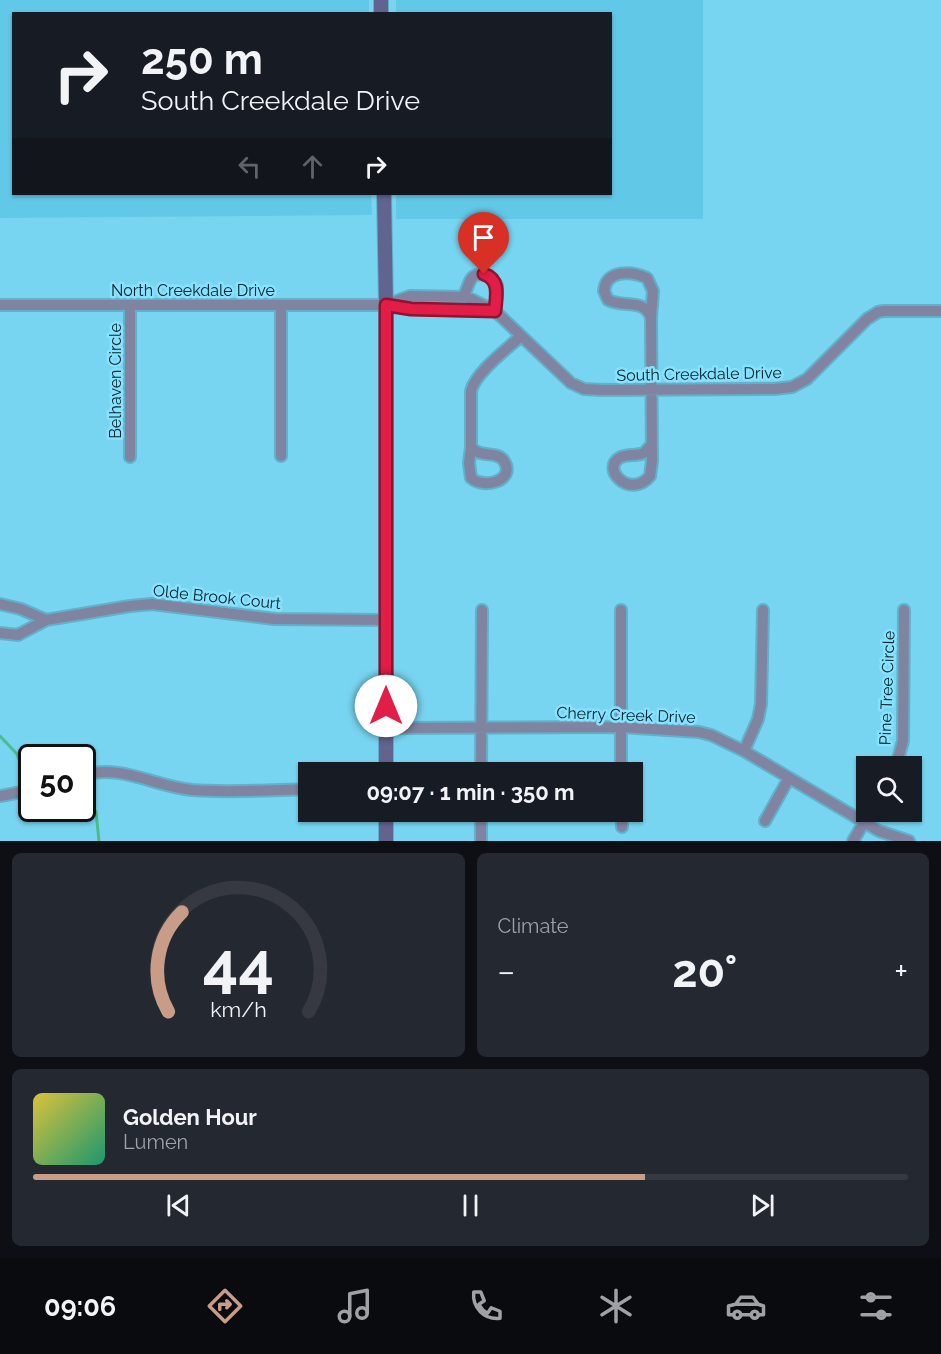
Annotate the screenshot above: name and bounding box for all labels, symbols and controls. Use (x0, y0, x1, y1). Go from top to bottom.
text: 250 m (141, 35, 263, 84)
icon: right (42, 36, 120, 114)
text: South Creekdale Drive (141, 85, 420, 116)
icon: left (233, 150, 266, 183)
icon: ahead (296, 150, 329, 183)
icon: right (359, 150, 392, 183)
pin (458, 212, 509, 274)
icon: arrive (467, 221, 500, 254)
street label: North Creekdale Drive (111, 281, 275, 300)
street label: Belhaven Circle (106, 323, 125, 439)
street label: South Creekdale Drive (616, 363, 782, 385)
street label: Olde Brook Court (152, 581, 282, 613)
street label: Pine Tree Circle (876, 630, 898, 746)
position arrow (354, 674, 418, 738)
street label: Cherry Creek Drive (556, 703, 696, 727)
speed limit sign: 50 (18, 744, 96, 822)
map controls (856, 756, 922, 822)
button: search (856, 756, 922, 822)
text: 09:07 · 1 min · 350 m (366, 779, 575, 805)
text: Climate (498, 914, 569, 938)
text: 44 (203, 927, 274, 1001)
text: 20° (672, 945, 737, 998)
text: − (498, 952, 515, 991)
text: + (894, 952, 908, 991)
text: km/h (210, 997, 267, 1022)
text: Golden Hour (123, 1104, 257, 1130)
text: Lumen (123, 1130, 188, 1154)
icon: previous (162, 1189, 195, 1222)
icon: pause (454, 1189, 487, 1222)
icon: next (746, 1189, 779, 1222)
icon: directions (204, 1285, 246, 1327)
icon: music (334, 1285, 376, 1327)
icon: phone (465, 1285, 507, 1327)
icon: climate (595, 1285, 637, 1327)
icon: car (725, 1285, 767, 1327)
icon: filters (855, 1285, 897, 1327)
text: 09:06 (44, 1291, 116, 1322)

